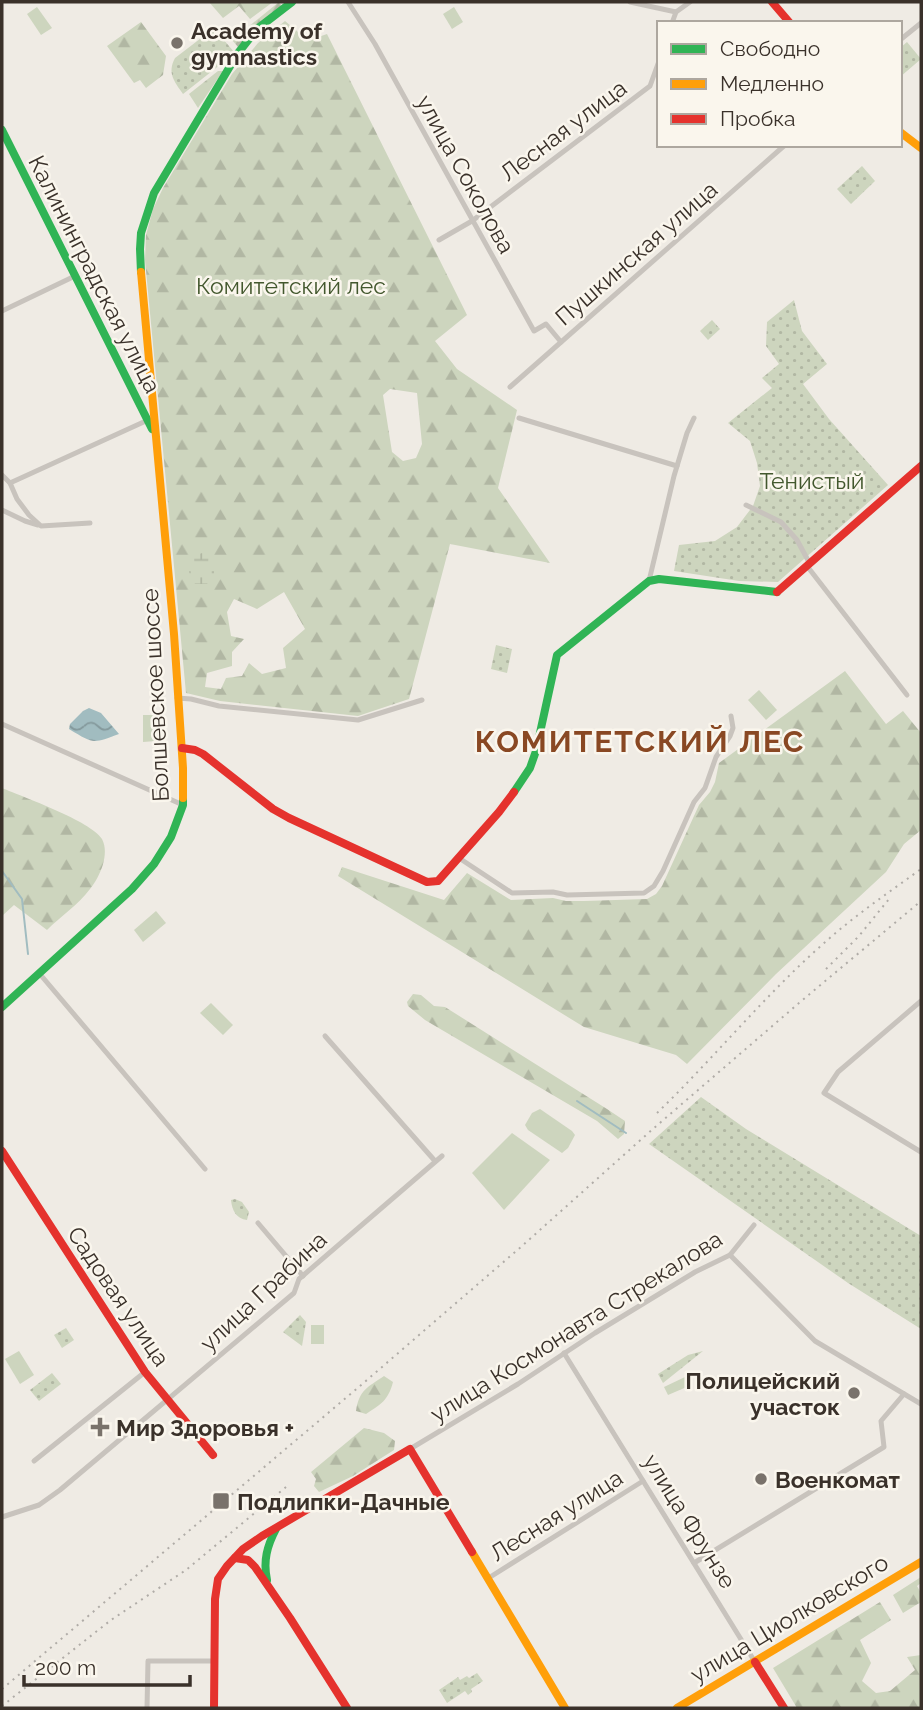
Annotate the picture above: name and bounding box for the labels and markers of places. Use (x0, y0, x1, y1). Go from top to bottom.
place label: Academy of gymnastics (191, 17, 323, 70)
marker: Academy of gymnastics (169, 35, 185, 51)
place label: Полицейский участок (685, 1367, 840, 1420)
marker: Полицейский участок (846, 1385, 862, 1401)
place label: Мир Здоровья + (116, 1414, 294, 1441)
marker: Мир Здоровья + (90, 1417, 110, 1437)
place label: Военкомат (775, 1466, 901, 1493)
marker: Военкомат (753, 1471, 769, 1487)
place label: Подлипки-Дачные (237, 1488, 450, 1515)
marker: Подлипки-Дачные (211, 1491, 231, 1511)

